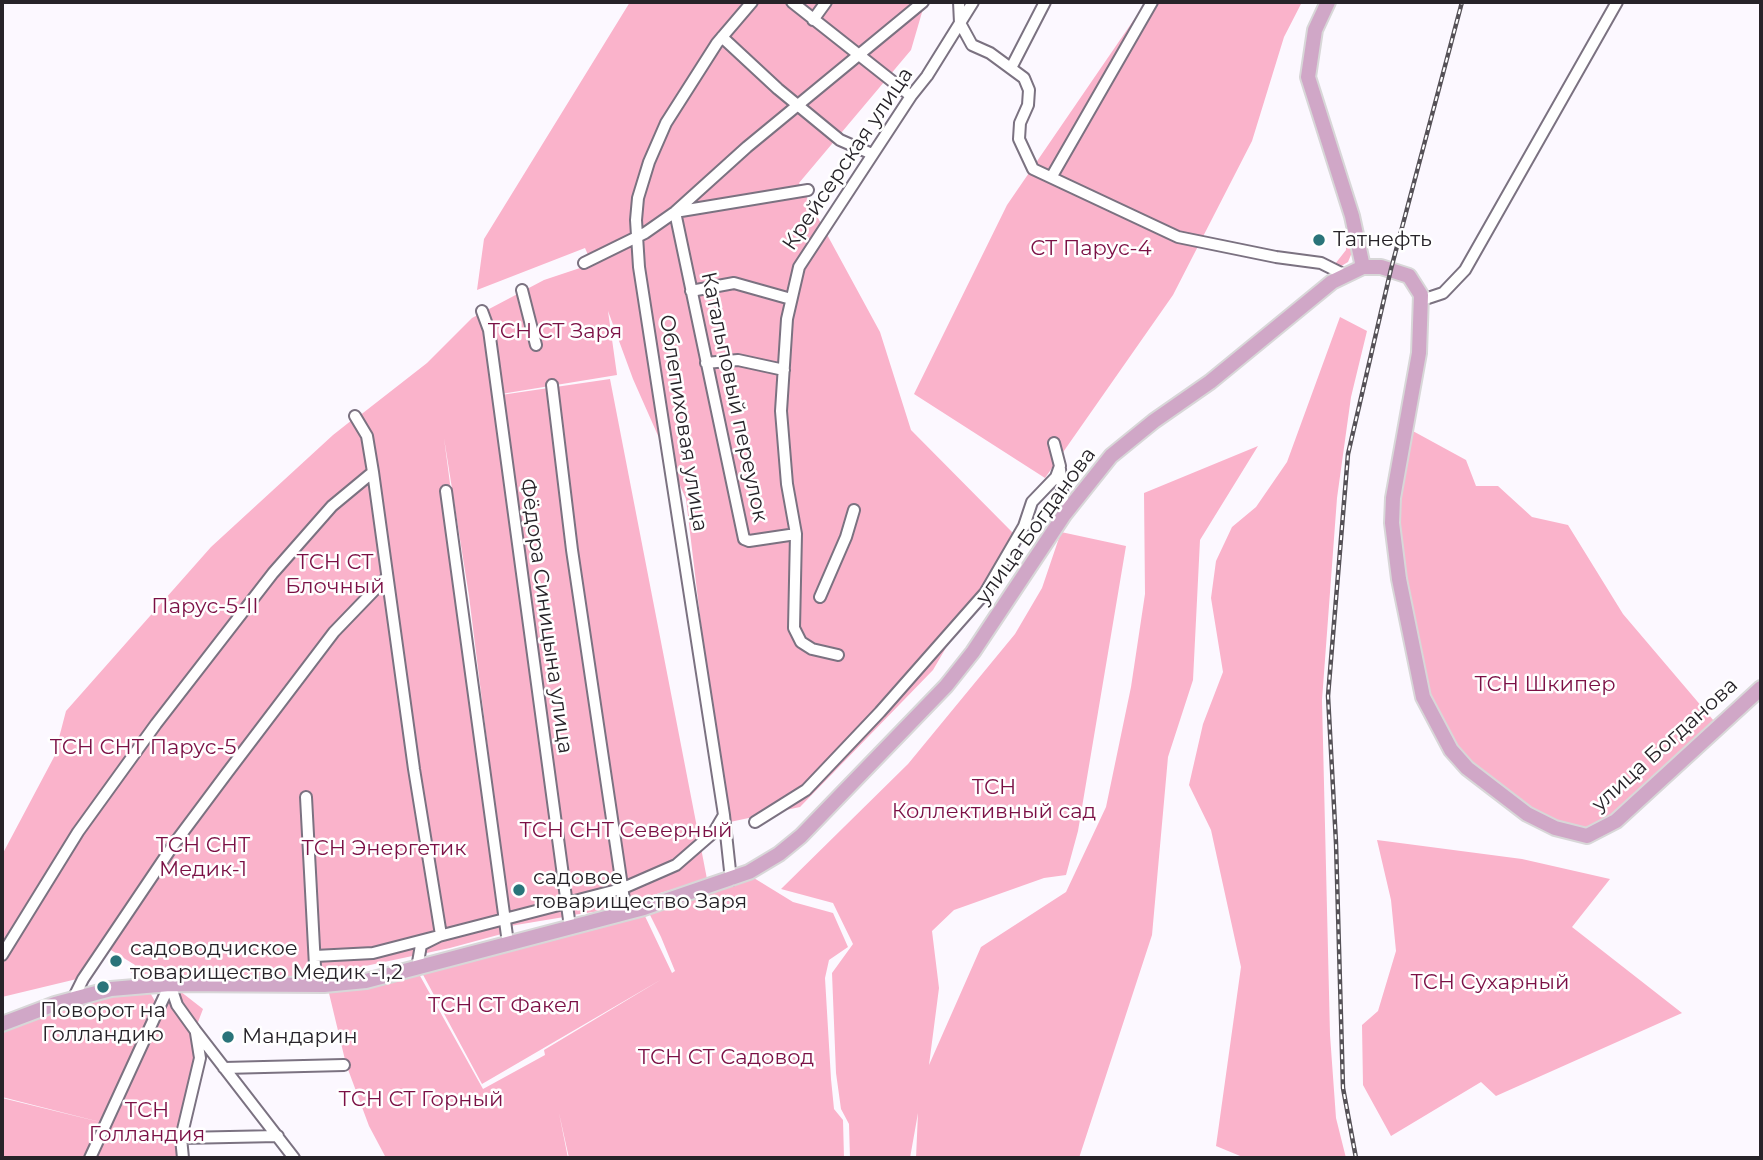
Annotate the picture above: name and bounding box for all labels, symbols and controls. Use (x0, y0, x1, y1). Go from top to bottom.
street label: Крейсерская улица (777, 63, 919, 255)
place label: Татнефть (1333, 227, 1432, 253)
marker: Татнефть (1311, 232, 1327, 248)
park label: СТ Парус-4 (1030, 236, 1152, 262)
street label: Катальповый переулок (695, 270, 773, 524)
street label: Облепиховая улица (653, 313, 713, 533)
park label: ТСН СТ Заря (488, 319, 622, 345)
street label: улица Богданова (971, 443, 1101, 609)
street label: Фёдора Синицына улица (514, 477, 578, 755)
park label: ТСН СТ Блочный (285, 550, 385, 600)
park label: Парус-5-II (151, 594, 259, 620)
park label: ТСН Шкипер (1474, 672, 1616, 698)
street label: улица Богданова (1587, 673, 1743, 817)
park label: ТСН СНТ Парус-5 (50, 735, 236, 761)
park label: ТСН Коллективный сад (892, 775, 1096, 825)
park label: ТСН СНТ Северный (520, 818, 732, 844)
park label: ТСН СНТ Медик-1 (156, 833, 250, 883)
park label: ТСН Энергетик (302, 836, 466, 862)
place label: садовое товарищество Заря (533, 865, 747, 915)
marker: садовое товарищество Заря (511, 882, 527, 898)
place label: садоводчиское товарищество Медик -1,2 (130, 936, 403, 986)
marker: садоводчиское товарищество Медик -1,2 (108, 953, 124, 969)
park label: ТСН Сухарный (1411, 970, 1569, 996)
marker: Поворот на Голландию (95, 979, 111, 995)
park label: ТСН СТ Факел (428, 993, 580, 1019)
place label: Поворот на Голландию (40, 998, 166, 1048)
place label: Мандарин (242, 1024, 358, 1050)
marker: Мандарин (220, 1029, 236, 1045)
park label: ТСН СТ Садовод (638, 1045, 814, 1071)
park label: ТСН СТ Горный (339, 1087, 503, 1113)
park label: ТСН Голландия (89, 1098, 205, 1148)

